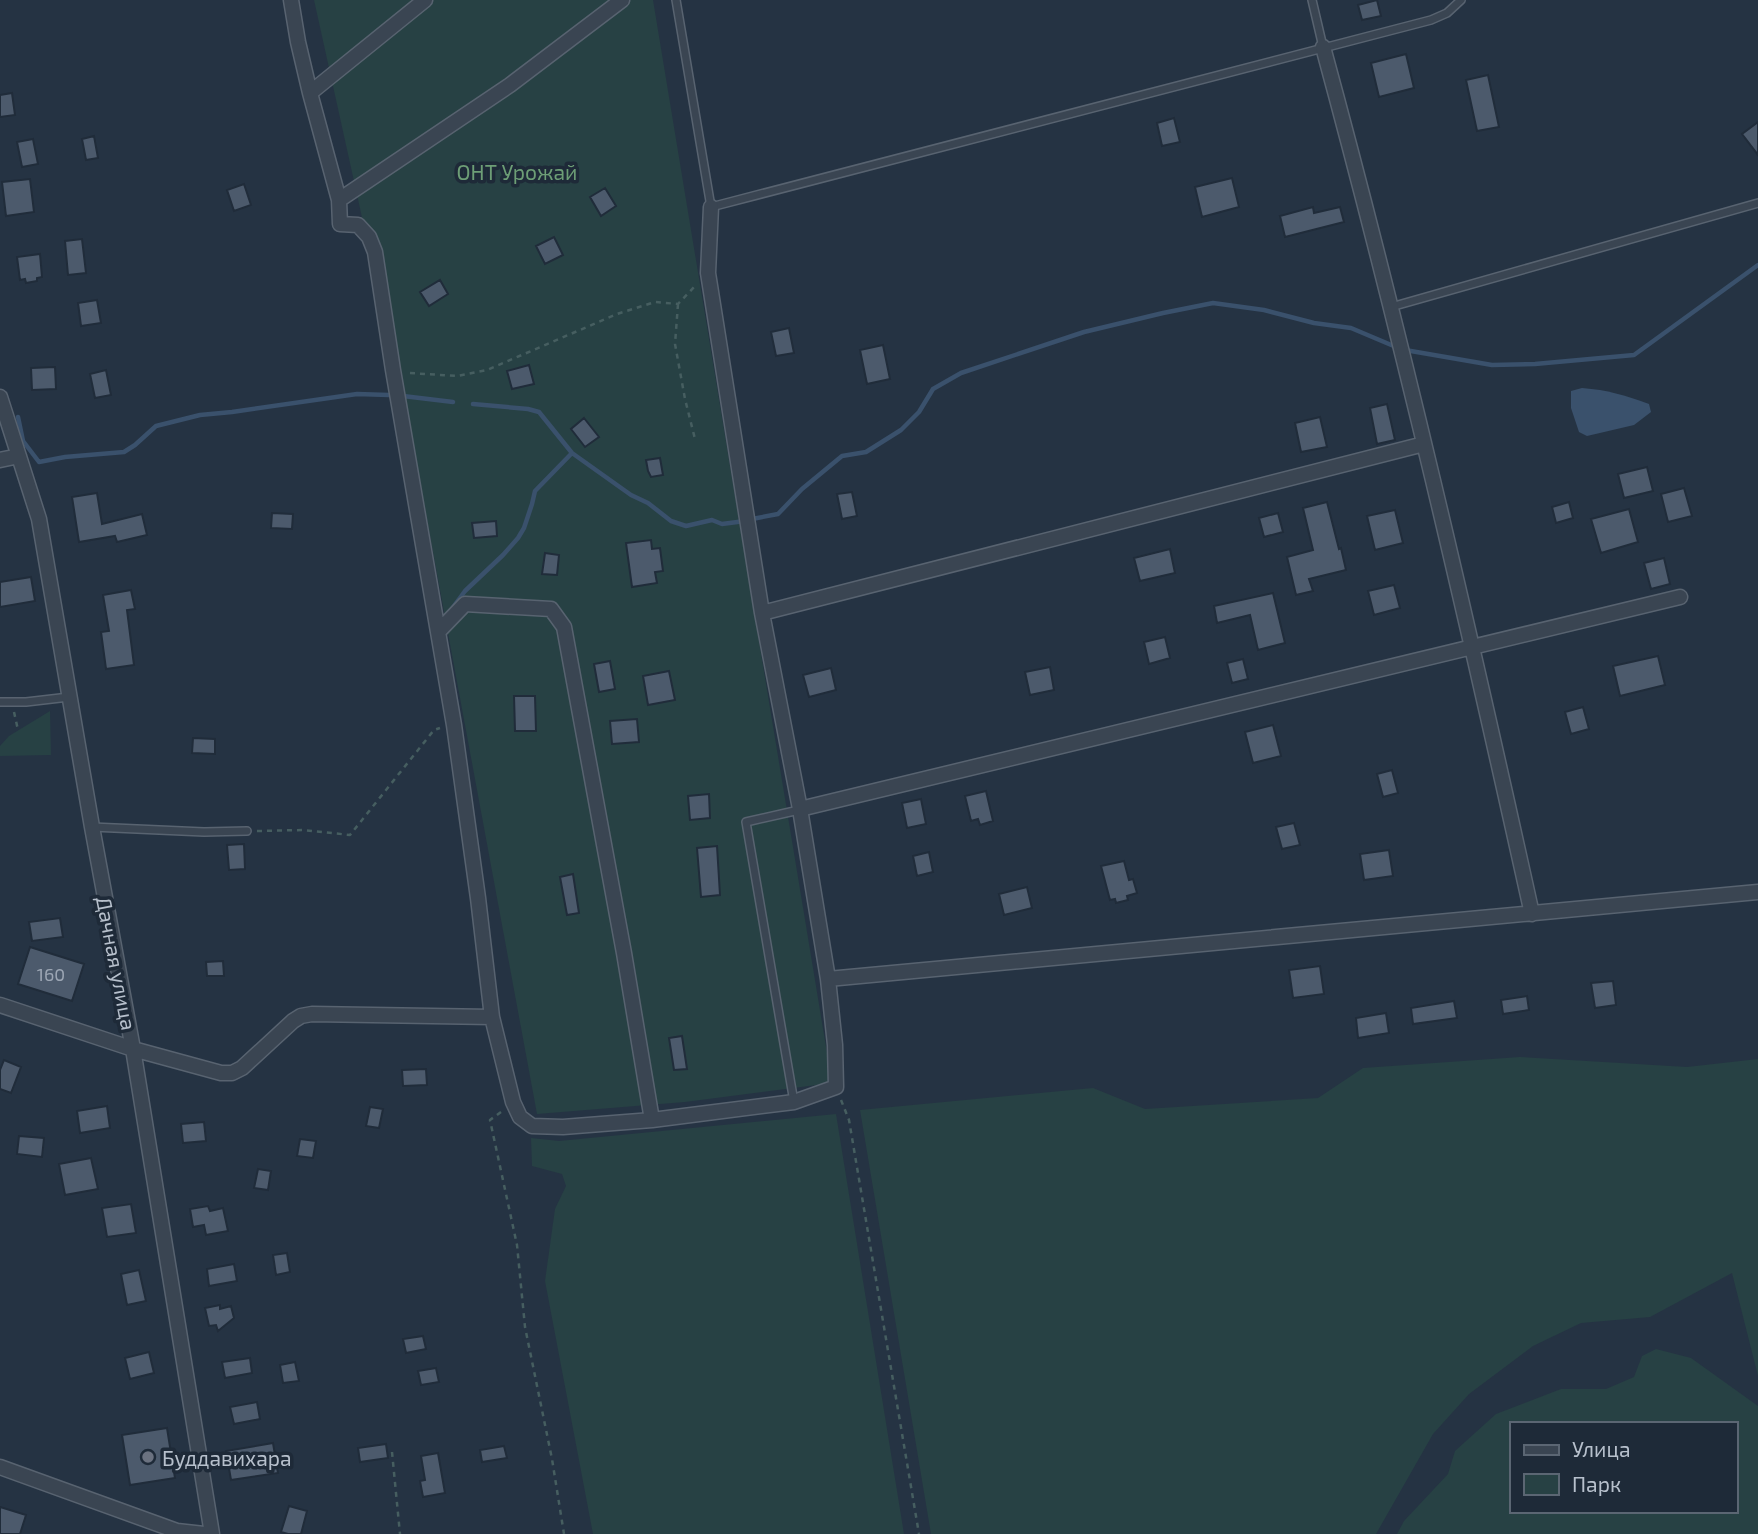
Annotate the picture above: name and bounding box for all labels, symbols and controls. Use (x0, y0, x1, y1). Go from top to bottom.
park label: ОНТ Урожай (457, 159, 577, 184)
street label: Дачная улица (91, 894, 142, 1032)
house number: 160 (37, 963, 65, 985)
legend (1510, 1422, 1737, 1513)
text: Улица (1572, 1436, 1631, 1461)
place label: Буддавихара (162, 1445, 292, 1471)
marker: Буддавихара (140, 1449, 156, 1465)
text: Парк (1572, 1471, 1621, 1496)

